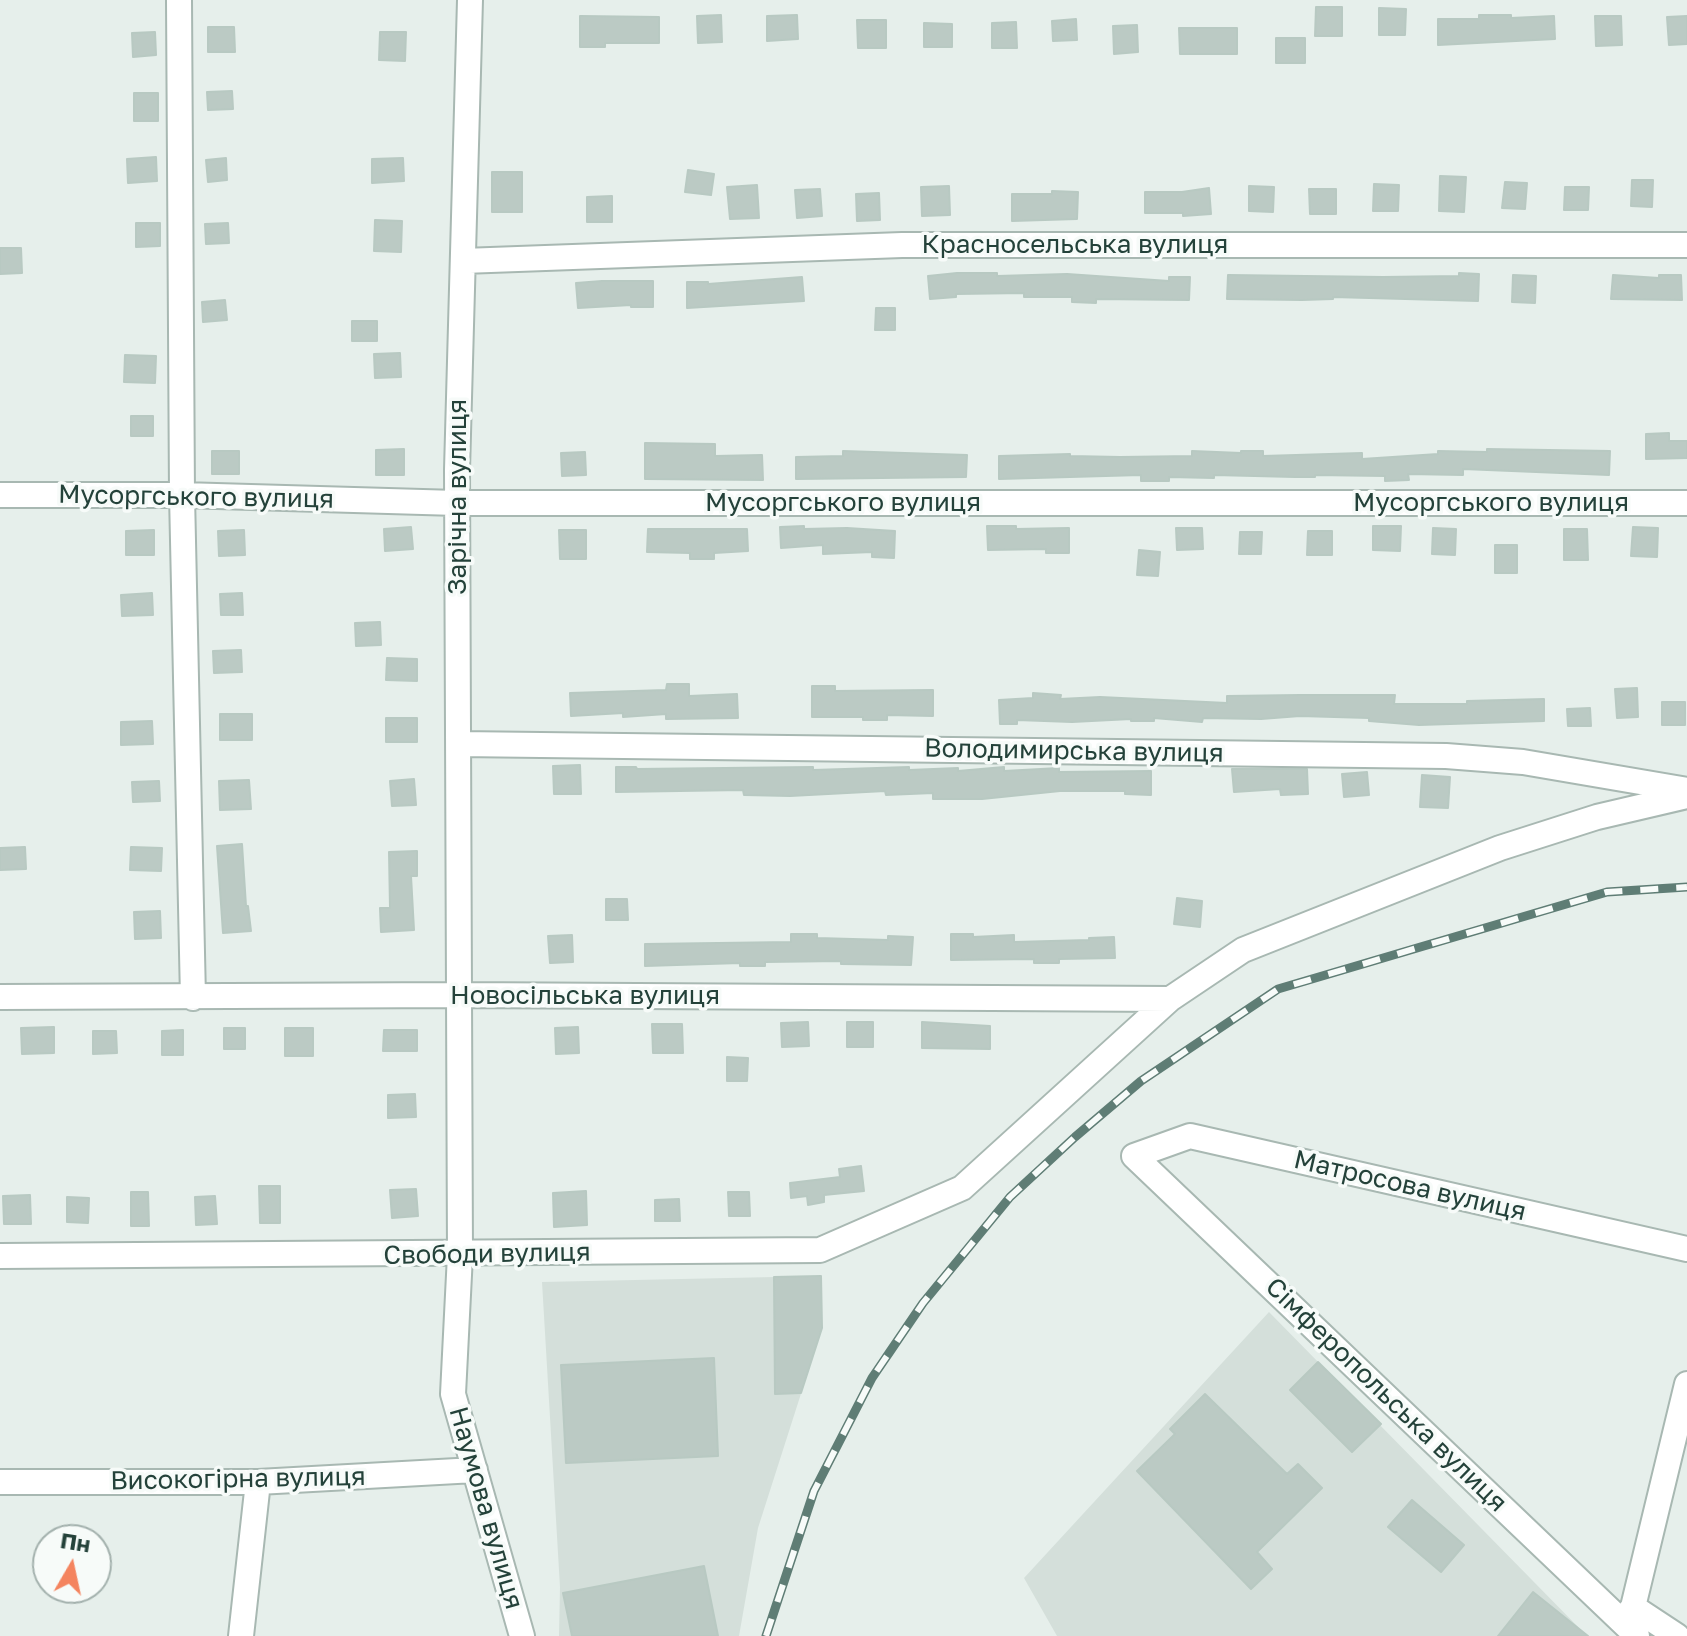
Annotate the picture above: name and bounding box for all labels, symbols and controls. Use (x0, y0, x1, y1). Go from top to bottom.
street label: Красносельська вулиця (922, 229, 1228, 261)
street label: Зарічна вулиця (442, 399, 474, 595)
street label: Мусоргського вулиця (58, 479, 334, 515)
street label: Мусоргського вулиця (705, 487, 981, 519)
street label: Мусоргського вулиця (1353, 487, 1629, 519)
street label: Володимирська вулиця (924, 733, 1224, 769)
street label: Новосільська вулиця (450, 980, 720, 1012)
street label: Матросова вулиця (1291, 1144, 1529, 1228)
street label: Свободи вулиця (383, 1237, 591, 1271)
street label: Сімферопольська вулиця (1259, 1271, 1513, 1519)
street label: Наумова вулиця (442, 1403, 530, 1613)
street label: Високогірна вулиця (110, 1461, 366, 1497)
north arrow (32, 1524, 112, 1604)
text: Пн (59, 1526, 92, 1557)

